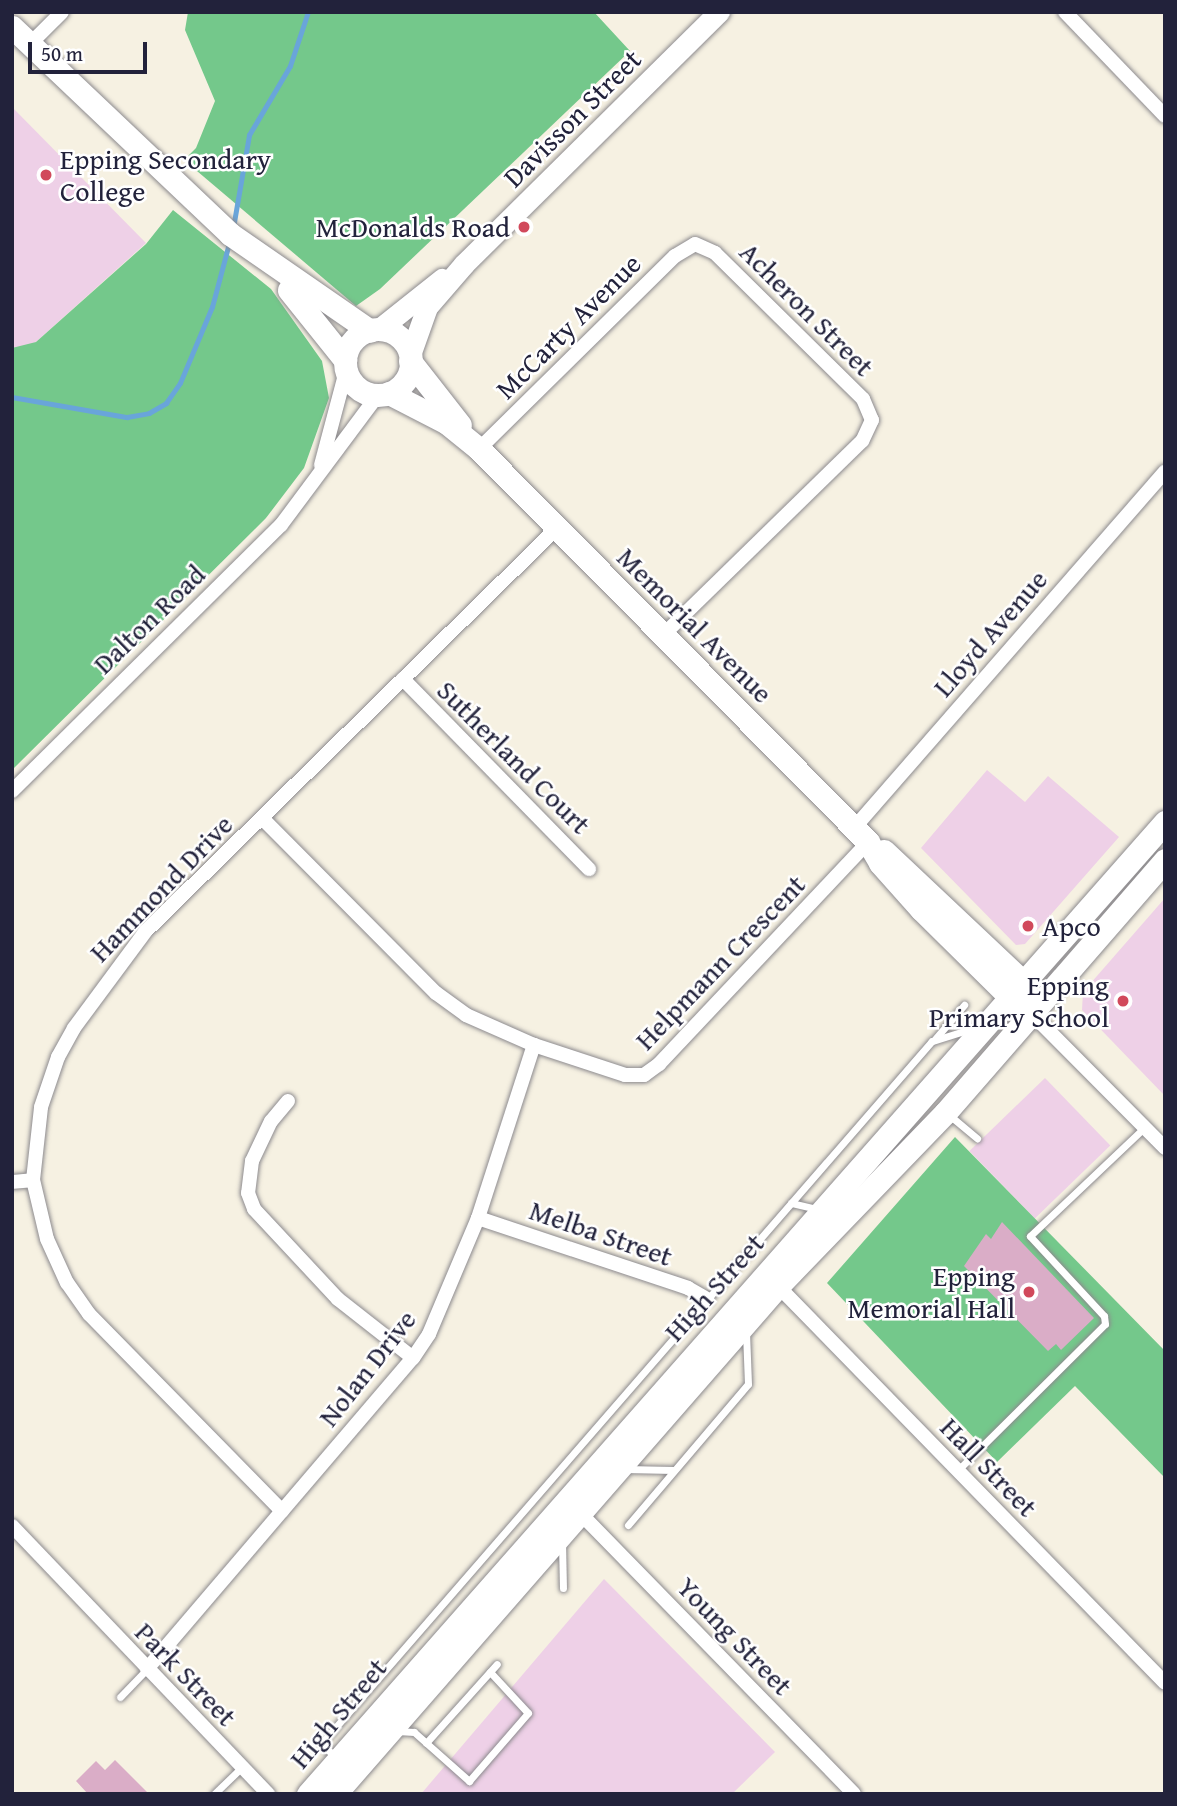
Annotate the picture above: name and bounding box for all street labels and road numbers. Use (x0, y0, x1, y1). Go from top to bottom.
street label: Davisson Street (496, 42, 648, 194)
street label: Acheron Street (733, 235, 881, 383)
street label: McCarty Avenue (488, 246, 648, 406)
street label: Memorial Avenue (610, 540, 780, 710)
street label: Dalton Road (86, 557, 212, 681)
street label: Lloyd Avenue (926, 563, 1054, 703)
street label: Sutherland Court (430, 673, 598, 841)
street label: Hammond Drive (82, 807, 240, 969)
street label: Helpmann Crescent (628, 868, 812, 1056)
street label: Melba Street (525, 1193, 677, 1273)
street label: High Street (657, 1226, 771, 1348)
street label: Nolan Drive (311, 1303, 423, 1433)
street label: Hall Street (934, 1411, 1044, 1523)
street label: Young Street (670, 1570, 800, 1702)
street label: Park Street (128, 1615, 244, 1733)
street label: High Street (282, 1651, 394, 1775)

